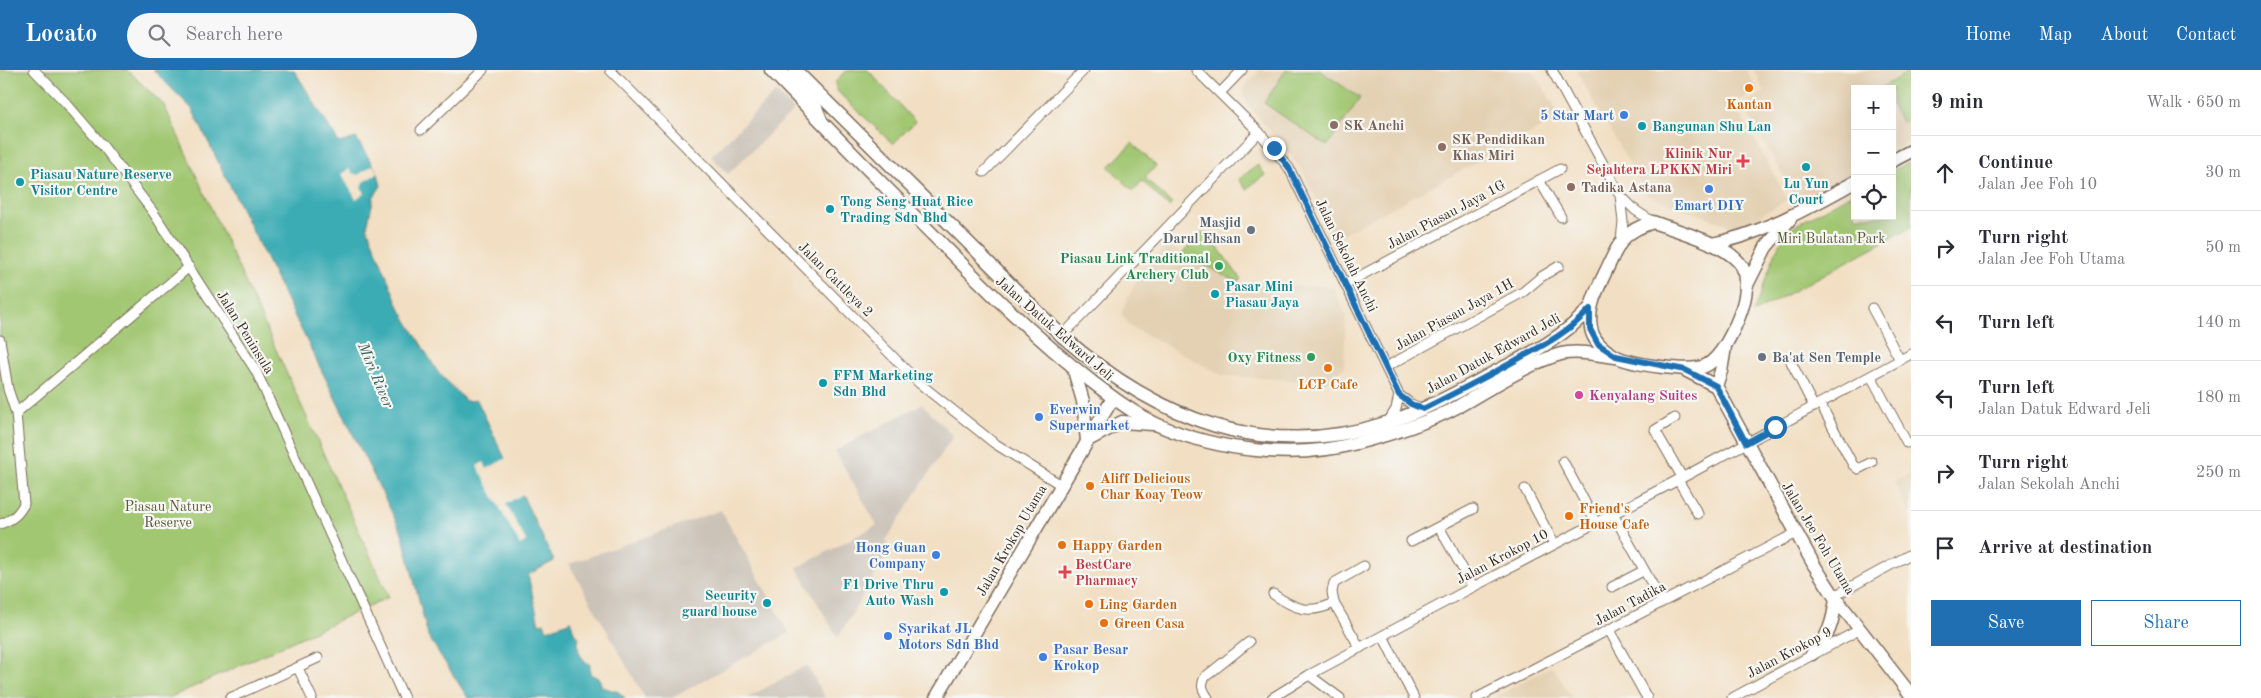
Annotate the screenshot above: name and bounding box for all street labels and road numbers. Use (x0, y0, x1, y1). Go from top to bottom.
street label: Jalan Piasau Jaya 1G (1385, 178, 1508, 252)
street label: Jalan Sekolah Anchi (1313, 197, 1380, 314)
street label: Jalan Cattleya 2 (795, 240, 875, 320)
street label: Jalan Datuk Edward Jeli (993, 274, 1116, 384)
street label: Jalan Piasau Jaya 1H (1393, 277, 1516, 353)
street label: Jalan Peninsula (214, 289, 276, 377)
street label: Jalan Datuk Edward Jeli (1424, 311, 1563, 397)
street label: Jalan Jee Foh Utama (1779, 480, 1857, 597)
street label: Jalan Krokop Utama (974, 482, 1049, 599)
street label: Jalan Krokop 10 (1454, 527, 1551, 587)
street label: Jalan Tadika (1593, 579, 1668, 628)
street label: Jalan Krokop 9 (1745, 625, 1834, 681)

